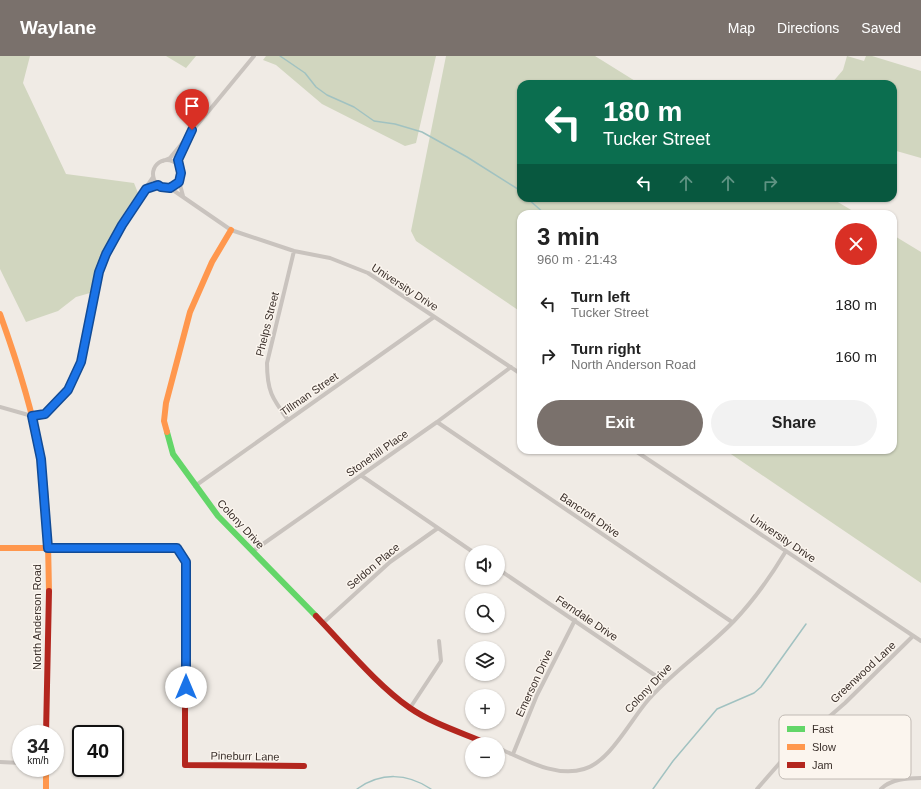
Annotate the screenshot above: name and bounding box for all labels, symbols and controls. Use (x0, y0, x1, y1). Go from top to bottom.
text: Waylane (20, 17, 96, 38)
text: Map (728, 20, 755, 36)
text: Directions (777, 20, 839, 36)
text: Saved (861, 20, 901, 36)
pin (175, 89, 209, 130)
icon: arrive (181, 95, 203, 117)
icon: left (537, 96, 589, 148)
text: 180 m (603, 96, 682, 127)
text: Tucker Street (603, 129, 710, 149)
icon: left (633, 172, 655, 194)
icon: ahead (675, 172, 697, 194)
icon: ahead (717, 172, 739, 194)
icon: right (759, 172, 781, 194)
text: 3 min (537, 223, 600, 250)
button: close (835, 223, 877, 265)
text: 960 m · 21:43 (537, 252, 617, 267)
street label: University Drive (369, 261, 441, 313)
text: Turn left (571, 288, 630, 305)
street label: Phelps Street (253, 291, 281, 357)
icon: left (537, 293, 559, 315)
text: 180 m (835, 296, 877, 313)
text: Tucker Street (571, 305, 649, 320)
text: Turn right (571, 340, 641, 357)
icon: right (537, 345, 559, 367)
text: 160 m (835, 348, 877, 365)
text: North Anderson Road (571, 357, 696, 372)
street label: Tillman Street (278, 370, 340, 418)
button: Exit (537, 400, 703, 446)
button: Share (711, 400, 877, 446)
street label: Stonehill Place (344, 427, 410, 479)
street label: Bancroft Drive (558, 491, 622, 539)
street label: Colony Drive (215, 497, 267, 551)
street label: University Drive (748, 511, 818, 565)
street label: Seldon Place (344, 541, 402, 591)
map controls (465, 545, 505, 777)
button: sound (465, 545, 505, 585)
street label: North Anderson Road (31, 564, 43, 670)
button: search (465, 593, 505, 633)
street label: Ferndale Drive (554, 593, 620, 643)
street label: Greenwood Lane (828, 639, 898, 705)
button: layers (465, 641, 505, 681)
street label: Emerson Drive (513, 647, 555, 719)
street label: Colony Drive (622, 661, 674, 715)
position arrow (165, 666, 207, 708)
button: + (465, 689, 505, 729)
legend (779, 715, 911, 779)
text: Fast (812, 723, 833, 735)
speed limit sign: 40 (72, 725, 124, 777)
text: 34 (27, 735, 49, 757)
button: − (465, 737, 505, 777)
text: Slow (812, 741, 836, 753)
street label: Pineburr Lane (210, 749, 280, 763)
text: km/h (27, 755, 49, 766)
text: Jam (812, 759, 833, 771)

